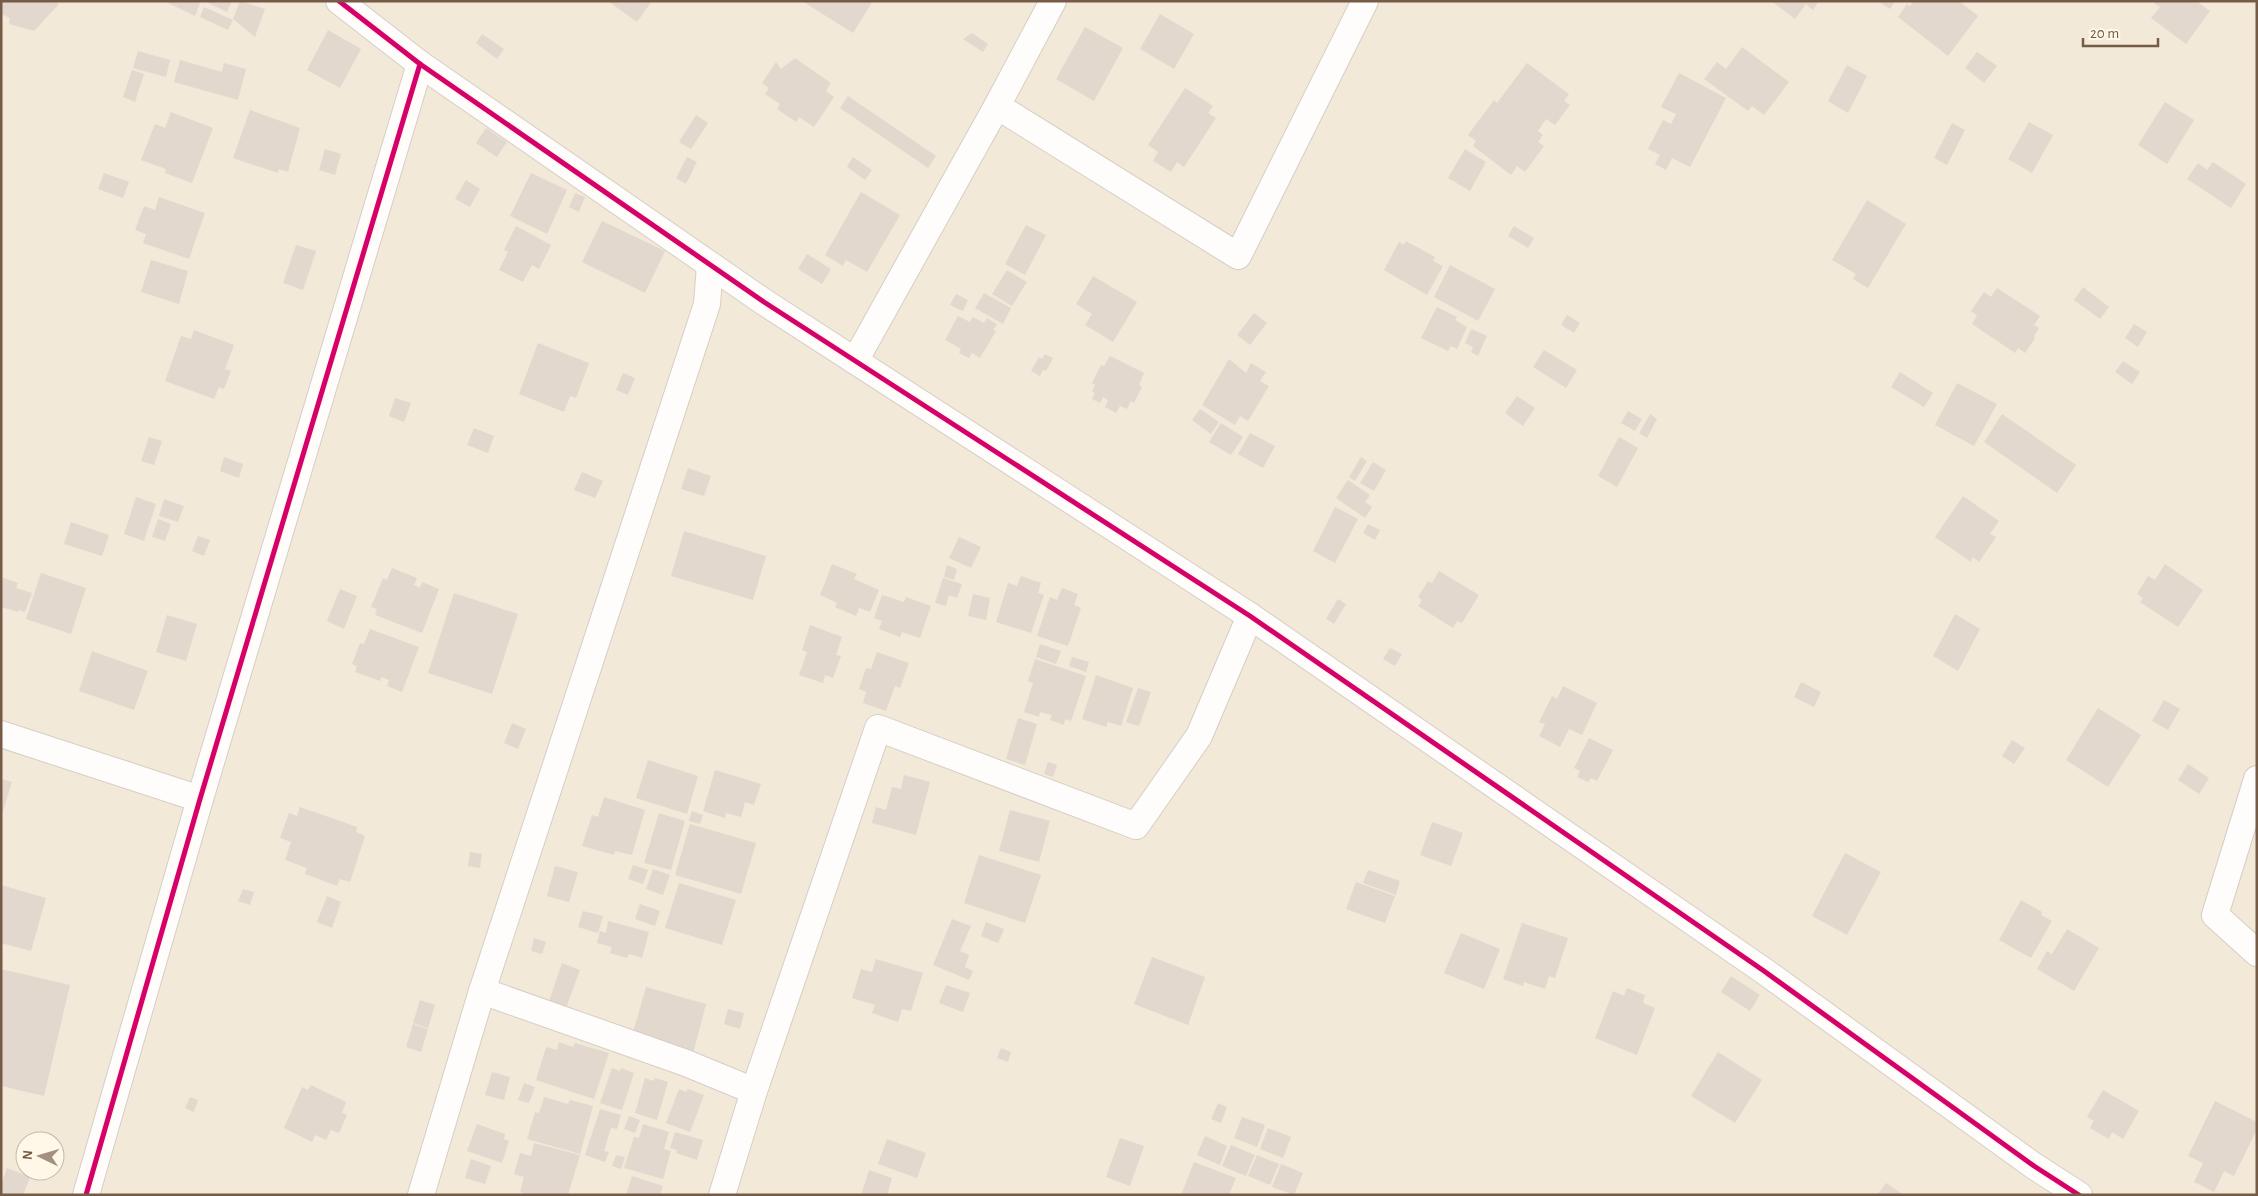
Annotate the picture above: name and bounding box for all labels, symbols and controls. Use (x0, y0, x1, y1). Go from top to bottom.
scale bar (2083, 15, 2158, 47)
text: 20 m (2090, 26, 2119, 41)
north arrow (15, 1131, 65, 1181)
text: N (21, 1149, 35, 1160)

